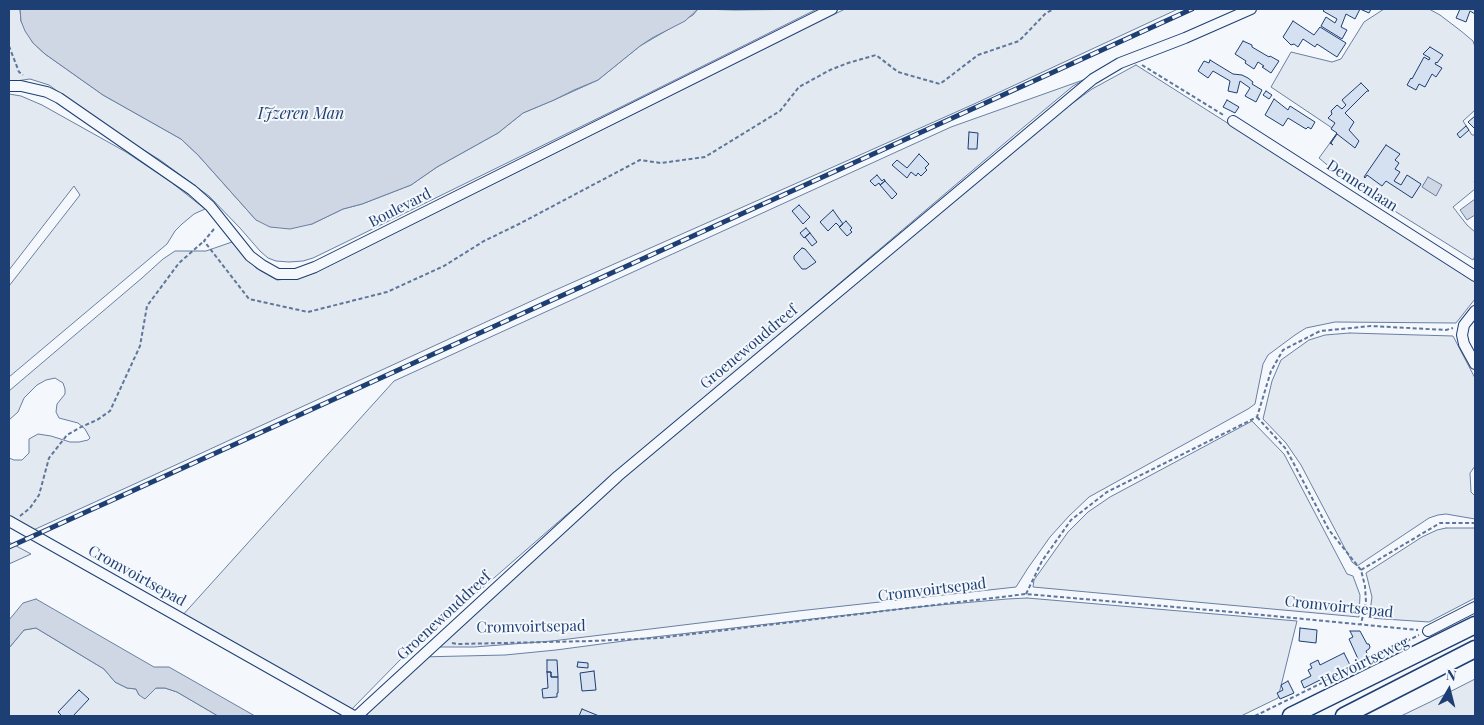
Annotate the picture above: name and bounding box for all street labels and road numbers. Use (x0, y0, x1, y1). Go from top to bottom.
street label: Dennenlaan (1323, 156, 1401, 216)
street label: Boulevard (366, 185, 434, 231)
street label: Groenewouddreef (697, 301, 801, 393)
street label: Cromvoirtsepad (85, 542, 189, 610)
street label: Groenewouddreef (393, 568, 495, 664)
street label: Cromvoirtsepad (877, 574, 987, 606)
street label: Cromvoirtsepad (1284, 592, 1394, 622)
street label: Cromvoirtsepad (476, 617, 586, 637)
street label: Helvoirtseweg (1318, 633, 1412, 691)

